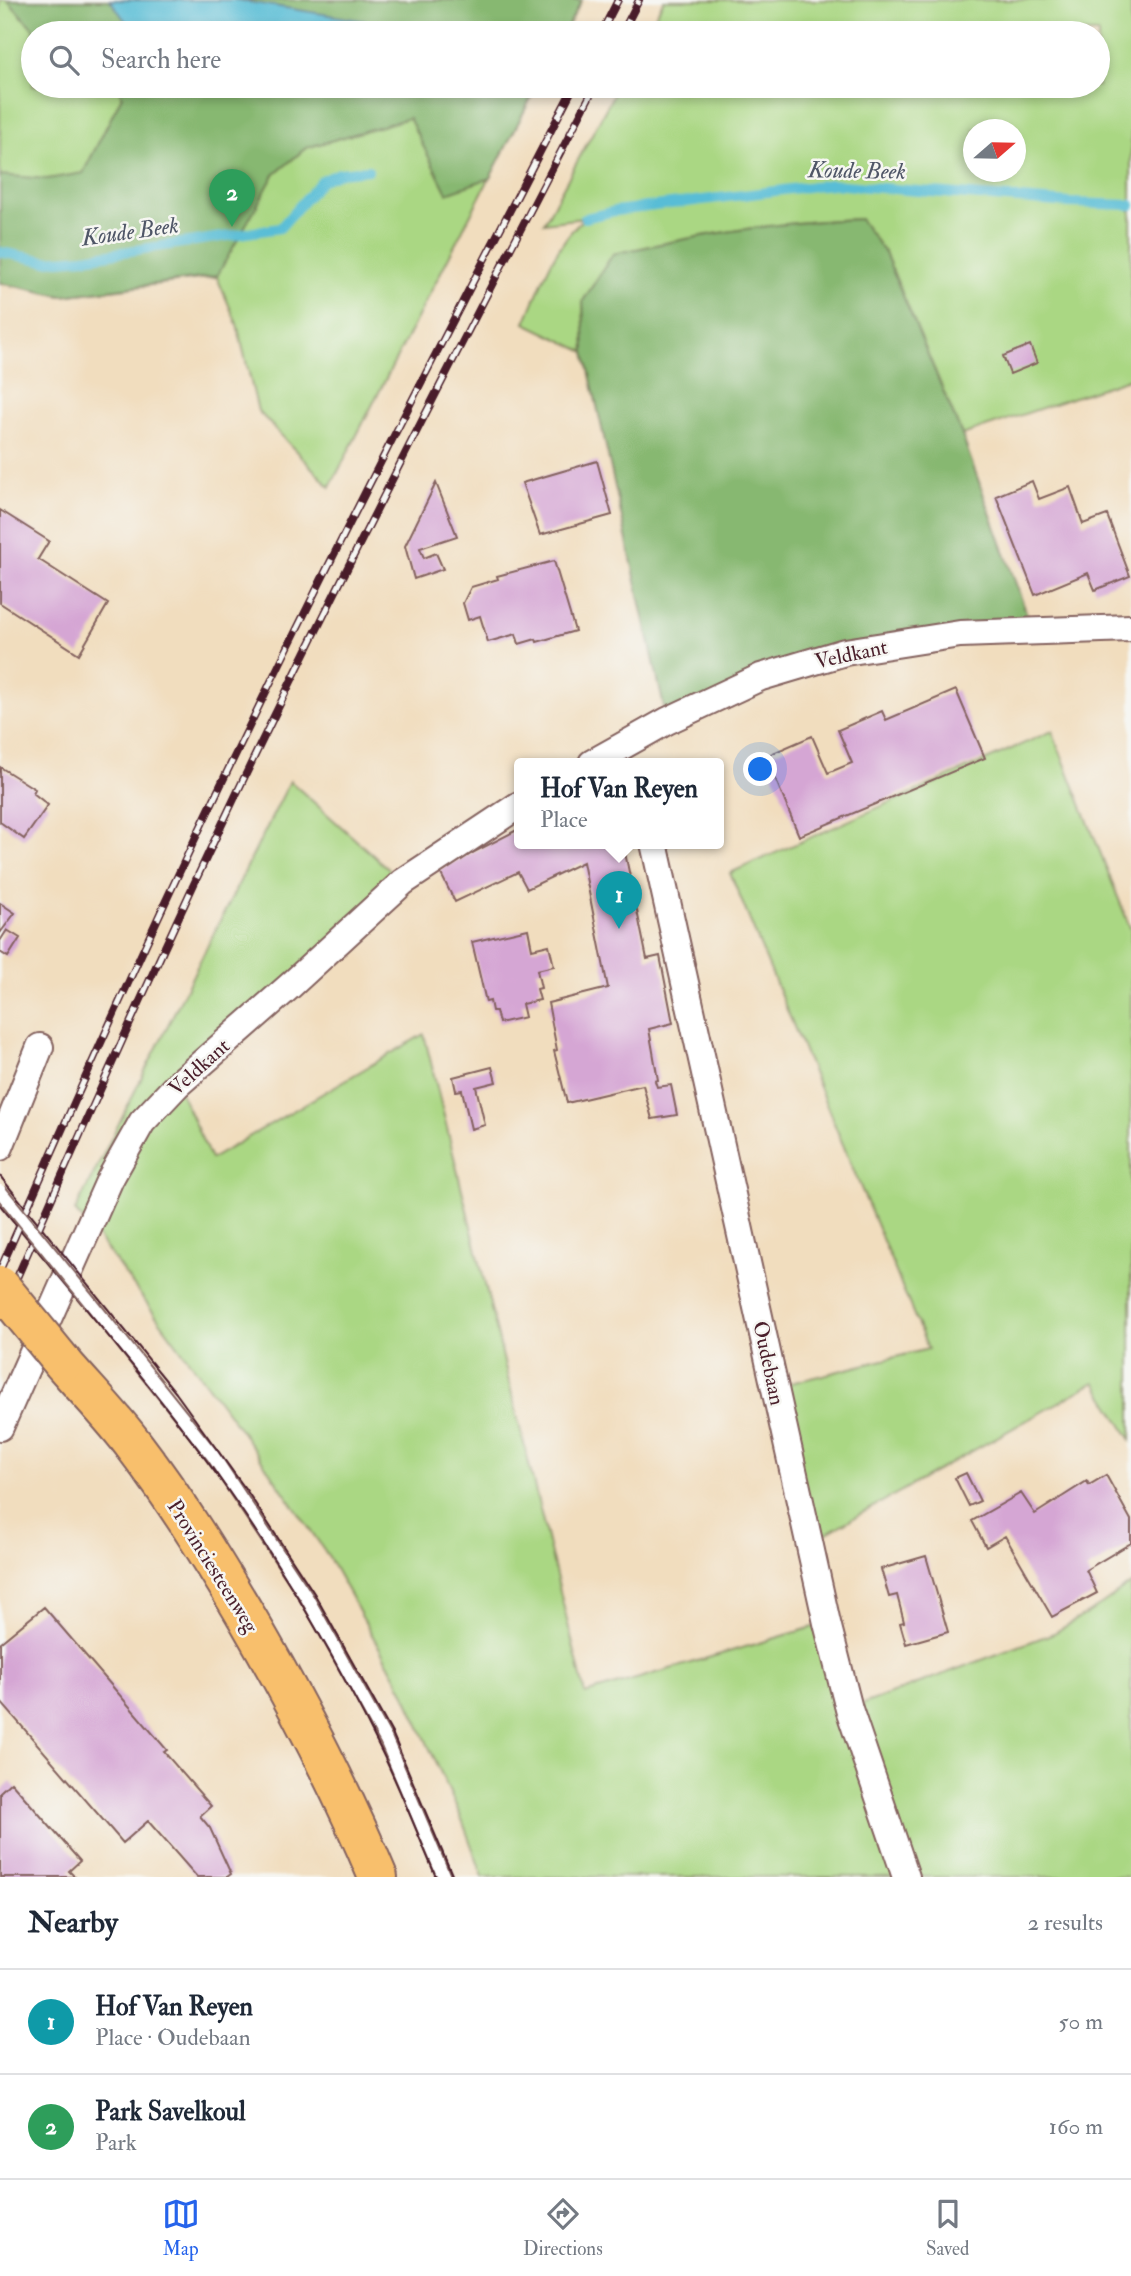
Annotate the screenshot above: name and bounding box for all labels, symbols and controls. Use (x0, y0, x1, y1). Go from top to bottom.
search box (21, 21, 1110, 98)
icon: search (45, 41, 83, 79)
text: Search here (101, 44, 221, 76)
north arrow (963, 119, 1026, 182)
water label: Koude Beek (807, 155, 906, 186)
pin: 2 (209, 169, 255, 227)
water label: Koude Beek (79, 210, 180, 253)
street label: Veldkant (812, 634, 890, 675)
your location (743, 752, 777, 786)
popup (514, 758, 724, 849)
text: Hof Van Reyen (540, 773, 698, 805)
text: Place (540, 805, 588, 834)
pin: 1 (596, 871, 642, 929)
street label: Veldkant (163, 1033, 236, 1102)
street label: Oudebaan (746, 1318, 791, 1408)
street label: Provinciesteenweg (161, 1495, 265, 1638)
text: Nearby (28, 1904, 118, 1941)
text: 2 results (1028, 1908, 1103, 1937)
text: Hof Van Reyen (95, 1991, 253, 2023)
text: 1 (47, 2007, 55, 2036)
text: 50 m (1059, 2007, 1103, 2036)
text: Place · Oudebaan (95, 2023, 251, 2052)
text: Park Savelkoul (95, 2096, 246, 2128)
text: 2 (45, 2112, 57, 2141)
text: 160 m (1049, 2112, 1103, 2141)
text: Park (95, 2128, 137, 2157)
tab: Map (162, 2195, 200, 2261)
tab: Directions (523, 2195, 603, 2261)
tab: Saved (926, 2195, 969, 2261)

